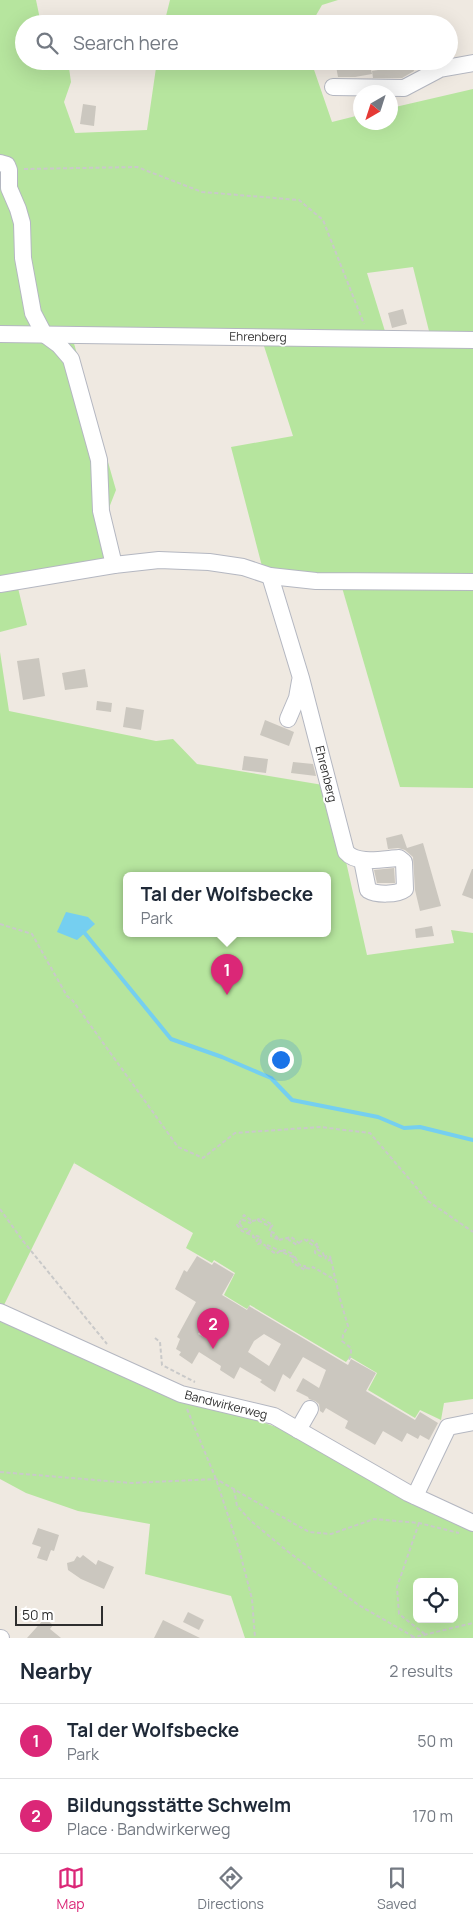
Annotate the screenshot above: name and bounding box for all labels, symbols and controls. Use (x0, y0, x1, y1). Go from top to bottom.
search box (15, 15, 458, 70)
icon: search (33, 29, 61, 57)
text: Search here (73, 30, 179, 56)
north arrow (353, 85, 398, 130)
street label: Ehrenberg (229, 328, 287, 346)
street label: Ehrenberg (311, 744, 342, 804)
popup (123, 872, 331, 937)
text: Tal der Wolfsbecke (141, 881, 313, 907)
text: Park (141, 907, 173, 929)
pin: 1 (211, 954, 243, 995)
your location (268, 1047, 294, 1073)
pin: 2 (197, 1308, 229, 1349)
street label: Bandwirkerweg (183, 1386, 269, 1423)
map controls (413, 1578, 458, 1623)
button: locate (413, 1578, 458, 1623)
scale bar (15, 1603, 102, 1626)
text: 50 m (22, 1605, 53, 1624)
text: Nearby (20, 1657, 92, 1685)
text: 2 results (389, 1660, 453, 1682)
text: Tal der Wolfsbecke (67, 1717, 239, 1743)
text: 1 (32, 1730, 40, 1752)
text: 50 m (417, 1730, 453, 1752)
text: Park (67, 1743, 99, 1765)
text: Bildungsstätte Schwelm (67, 1792, 291, 1818)
text: 2 (31, 1805, 41, 1827)
text: 170 m (412, 1805, 453, 1827)
text: Place · Bandwirkerweg (67, 1818, 230, 1840)
tab: Map (57, 1864, 85, 1913)
tab: Directions (198, 1864, 264, 1913)
tab: Saved (377, 1864, 416, 1913)

